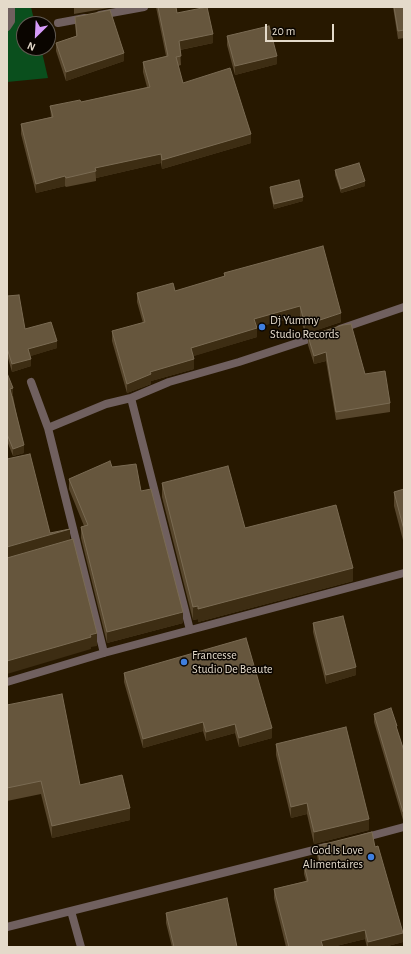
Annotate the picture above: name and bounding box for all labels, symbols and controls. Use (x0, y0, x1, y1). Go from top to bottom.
north arrow (16, 16, 56, 56)
scale bar (267, 16, 336, 42)
text: 20 m (272, 25, 295, 37)
text: N (26, 40, 37, 53)
place label: Dj Yummy Studio Records (270, 313, 339, 341)
marker: Dj Yummy Studio Records (257, 322, 267, 332)
place label: Francesse Studio De Beaute (192, 648, 273, 676)
marker: Francesse Studio De Beaute (179, 657, 189, 667)
place label: God Is Love Alimentaires (303, 843, 363, 871)
marker: God Is Love Alimentaires (366, 852, 376, 862)

